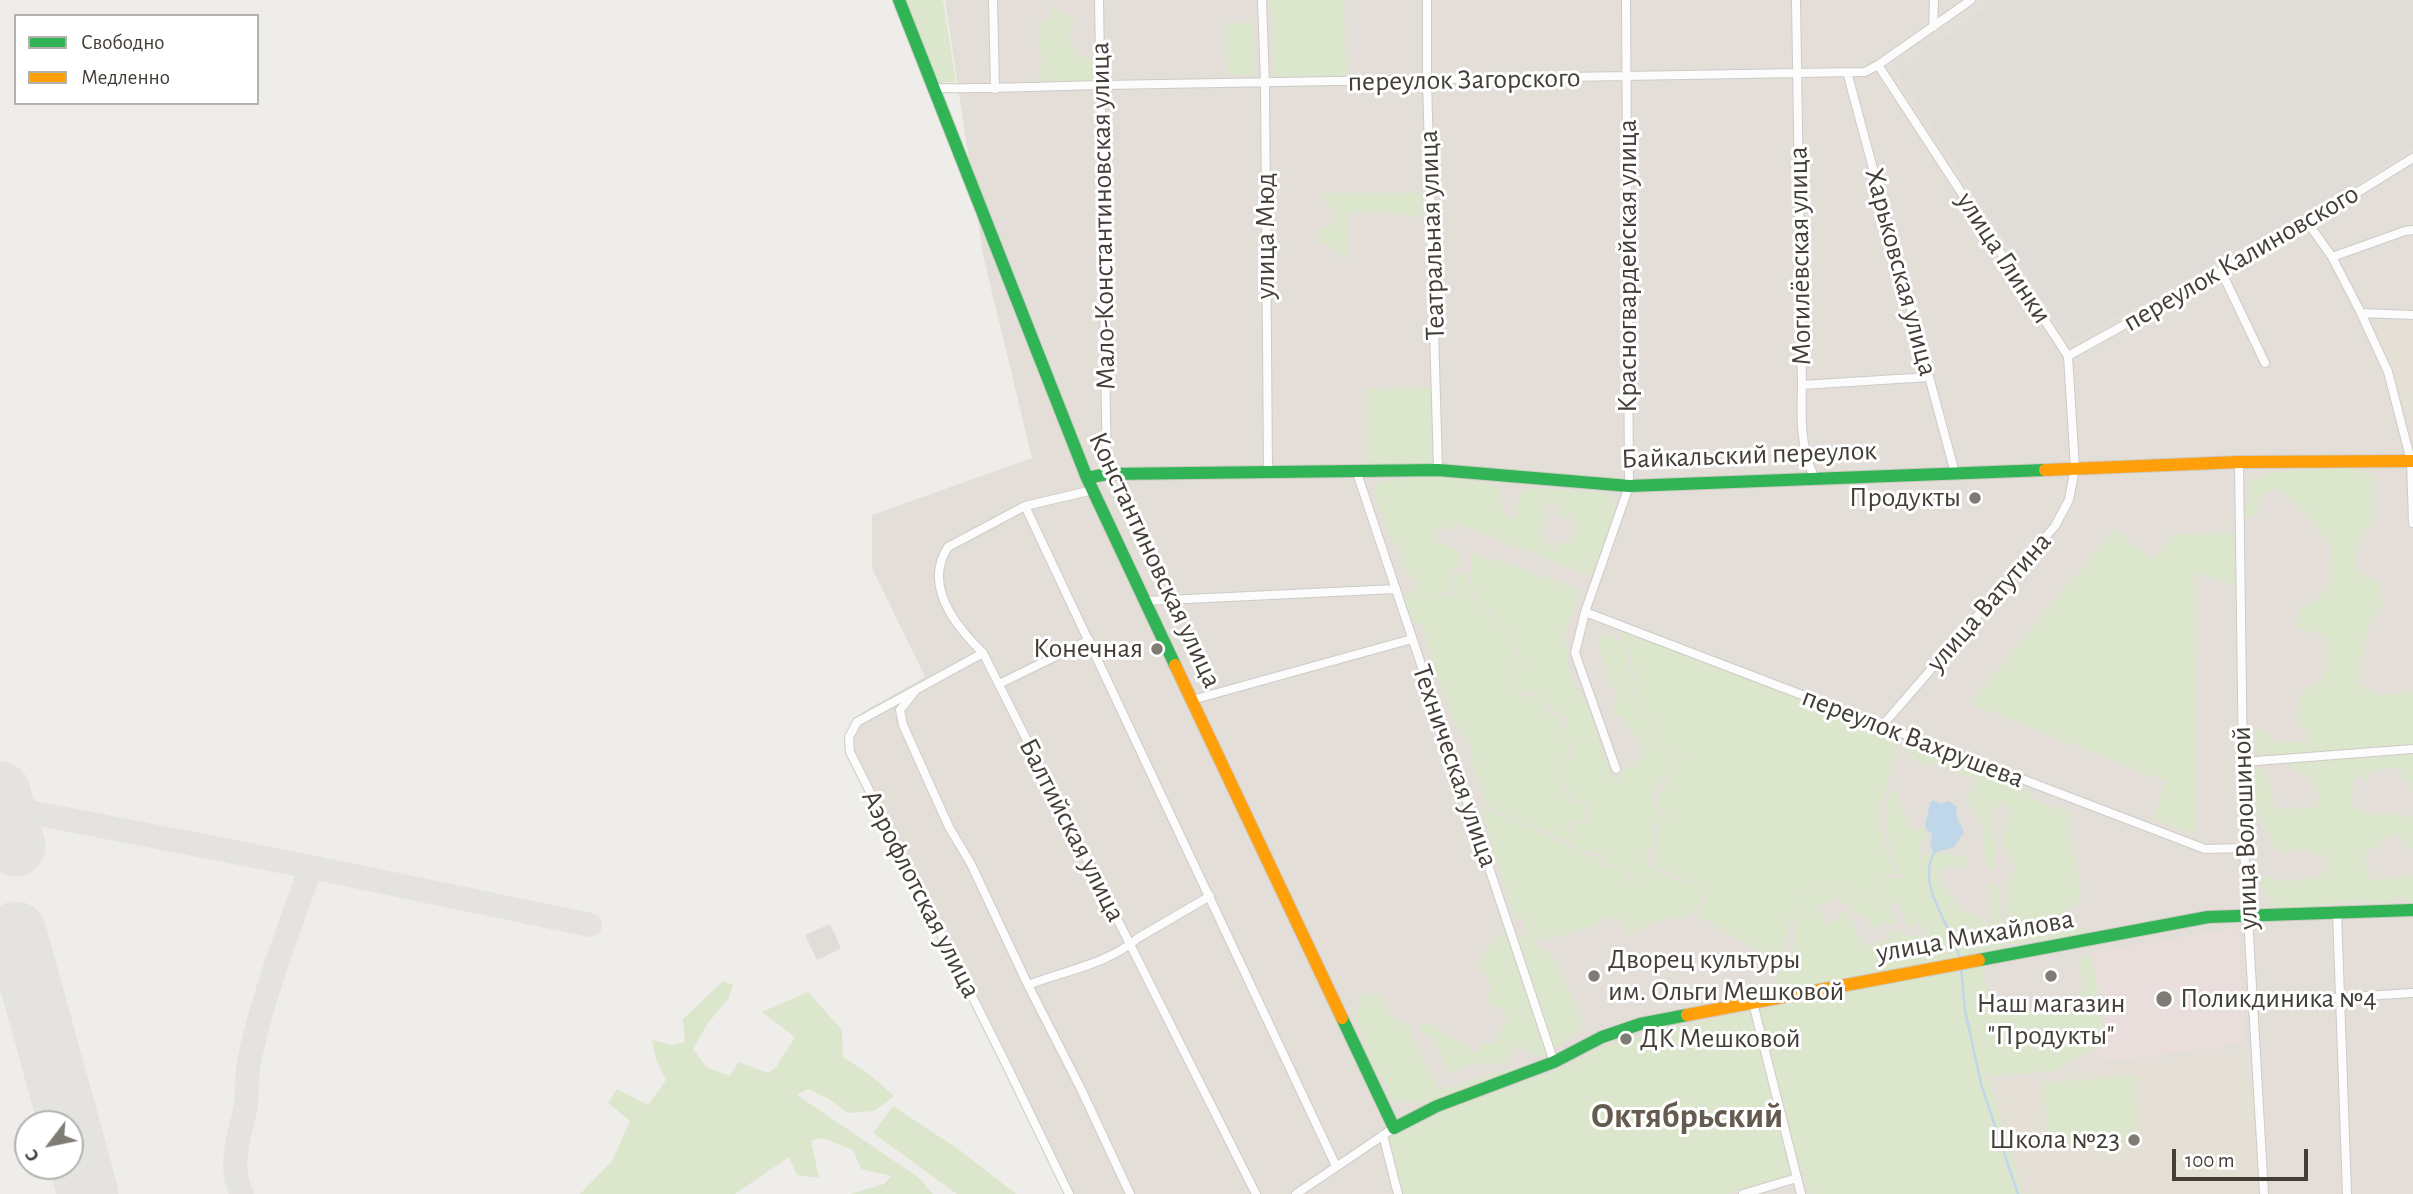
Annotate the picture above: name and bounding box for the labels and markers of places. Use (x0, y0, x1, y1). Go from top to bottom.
place label: Продукты (1849, 481, 1961, 515)
marker: Продукты (1967, 490, 1983, 506)
place label: Конечная (1033, 632, 1143, 666)
marker: Конечная (1149, 641, 1165, 657)
place label: Дворец культуры им. Ольги Мешковой (1608, 943, 1844, 1009)
marker: Дворец культуры им. Ольги Мешковой (1586, 968, 1602, 984)
marker: Наш магазин "Продукты" (2043, 968, 2059, 984)
place label: Поликдиника №4 (2180, 982, 2377, 1016)
place label: Наш магазин "Продукты" (1977, 987, 2125, 1053)
marker: Поликдиника №4 (2154, 989, 2174, 1009)
place label: ДК Мешковой (1640, 1022, 1801, 1056)
marker: ДК Мешковой (1618, 1031, 1634, 1047)
place label: Школа №23 (1989, 1123, 2120, 1157)
marker: Школа №23 (2126, 1132, 2142, 1148)

